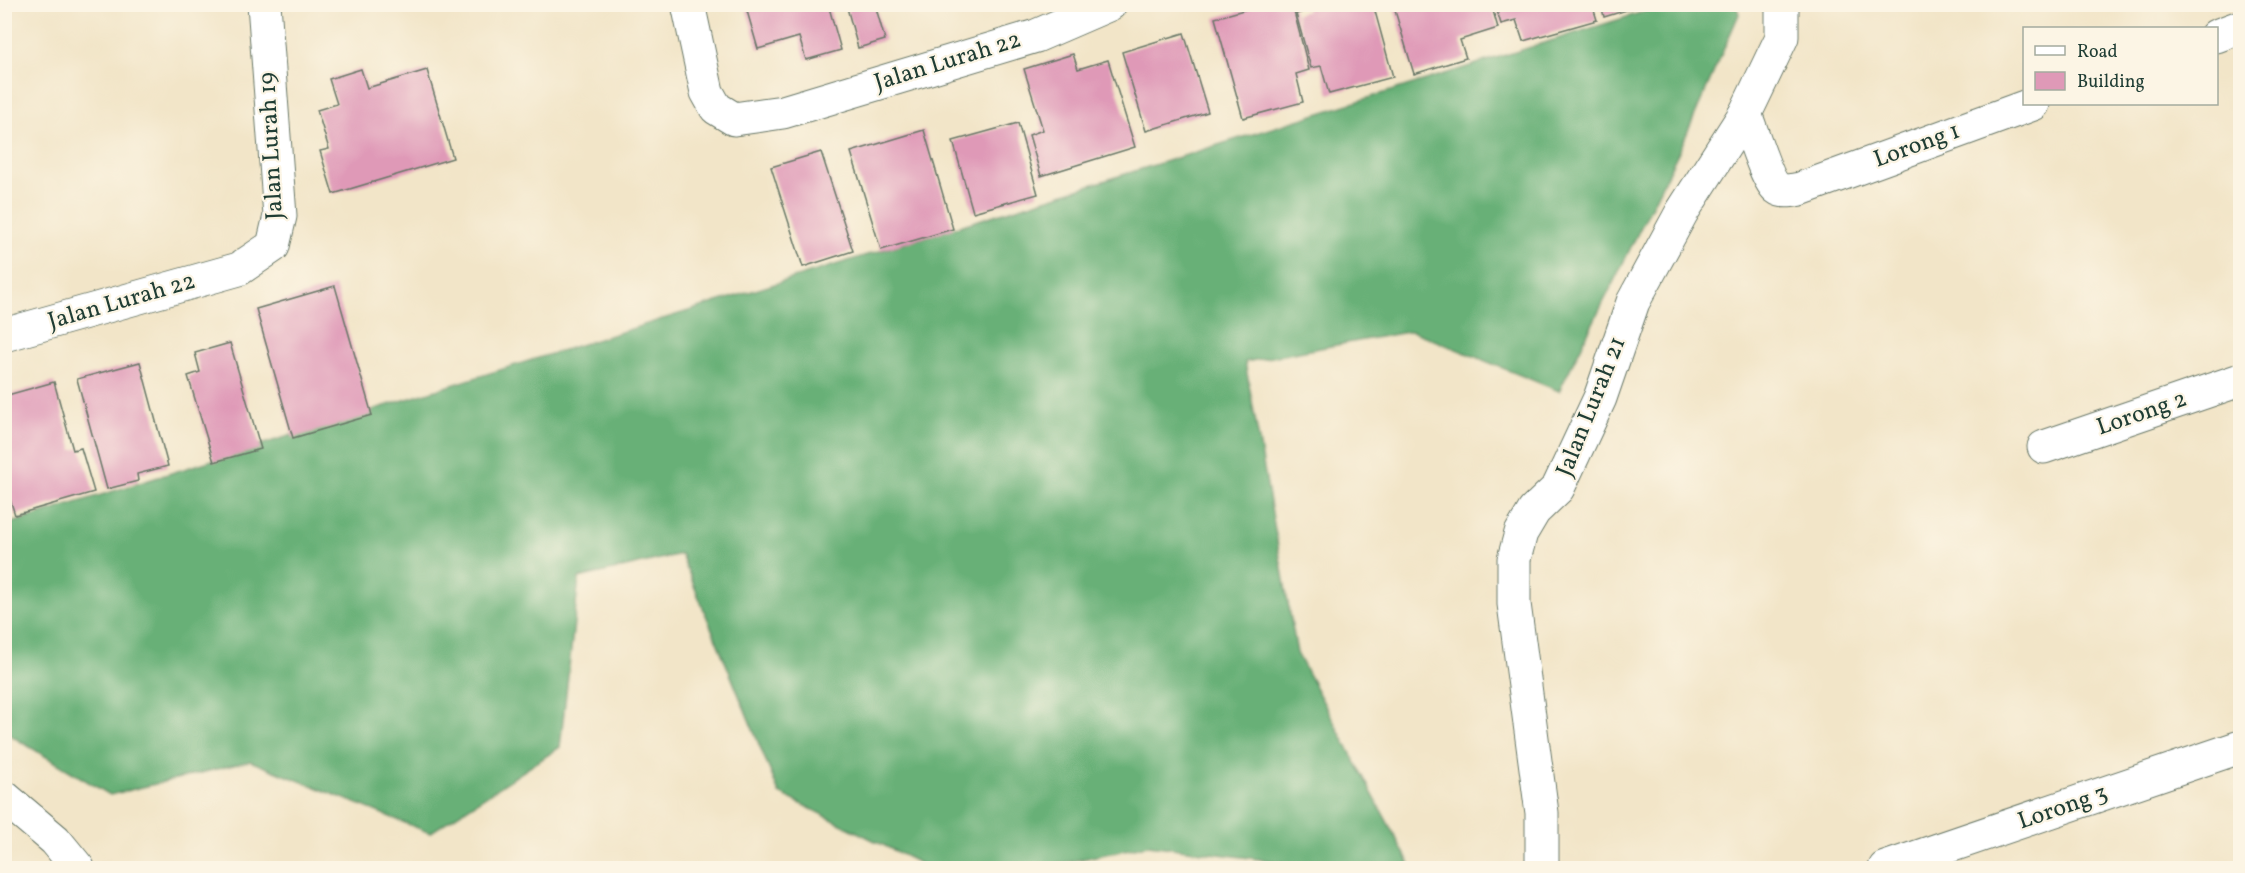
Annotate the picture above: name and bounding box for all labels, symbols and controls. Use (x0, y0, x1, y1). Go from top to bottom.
street label: Jalan Lurah 22 (870, 24, 1026, 100)
legend (2023, 27, 2218, 105)
text: Road (2077, 40, 2118, 65)
text: Building (2077, 70, 2145, 95)
street label: Jalan Lurah 19 (251, 71, 293, 221)
street label: Lorong 1 (1869, 115, 1965, 177)
street label: Jalan Lurah 22 (44, 265, 200, 339)
street label: Jalan Lurah 21 (1548, 332, 1636, 482)
street label: Lorong 2 (2092, 383, 2192, 445)
street label: Lorong 3 (2014, 777, 2112, 839)

